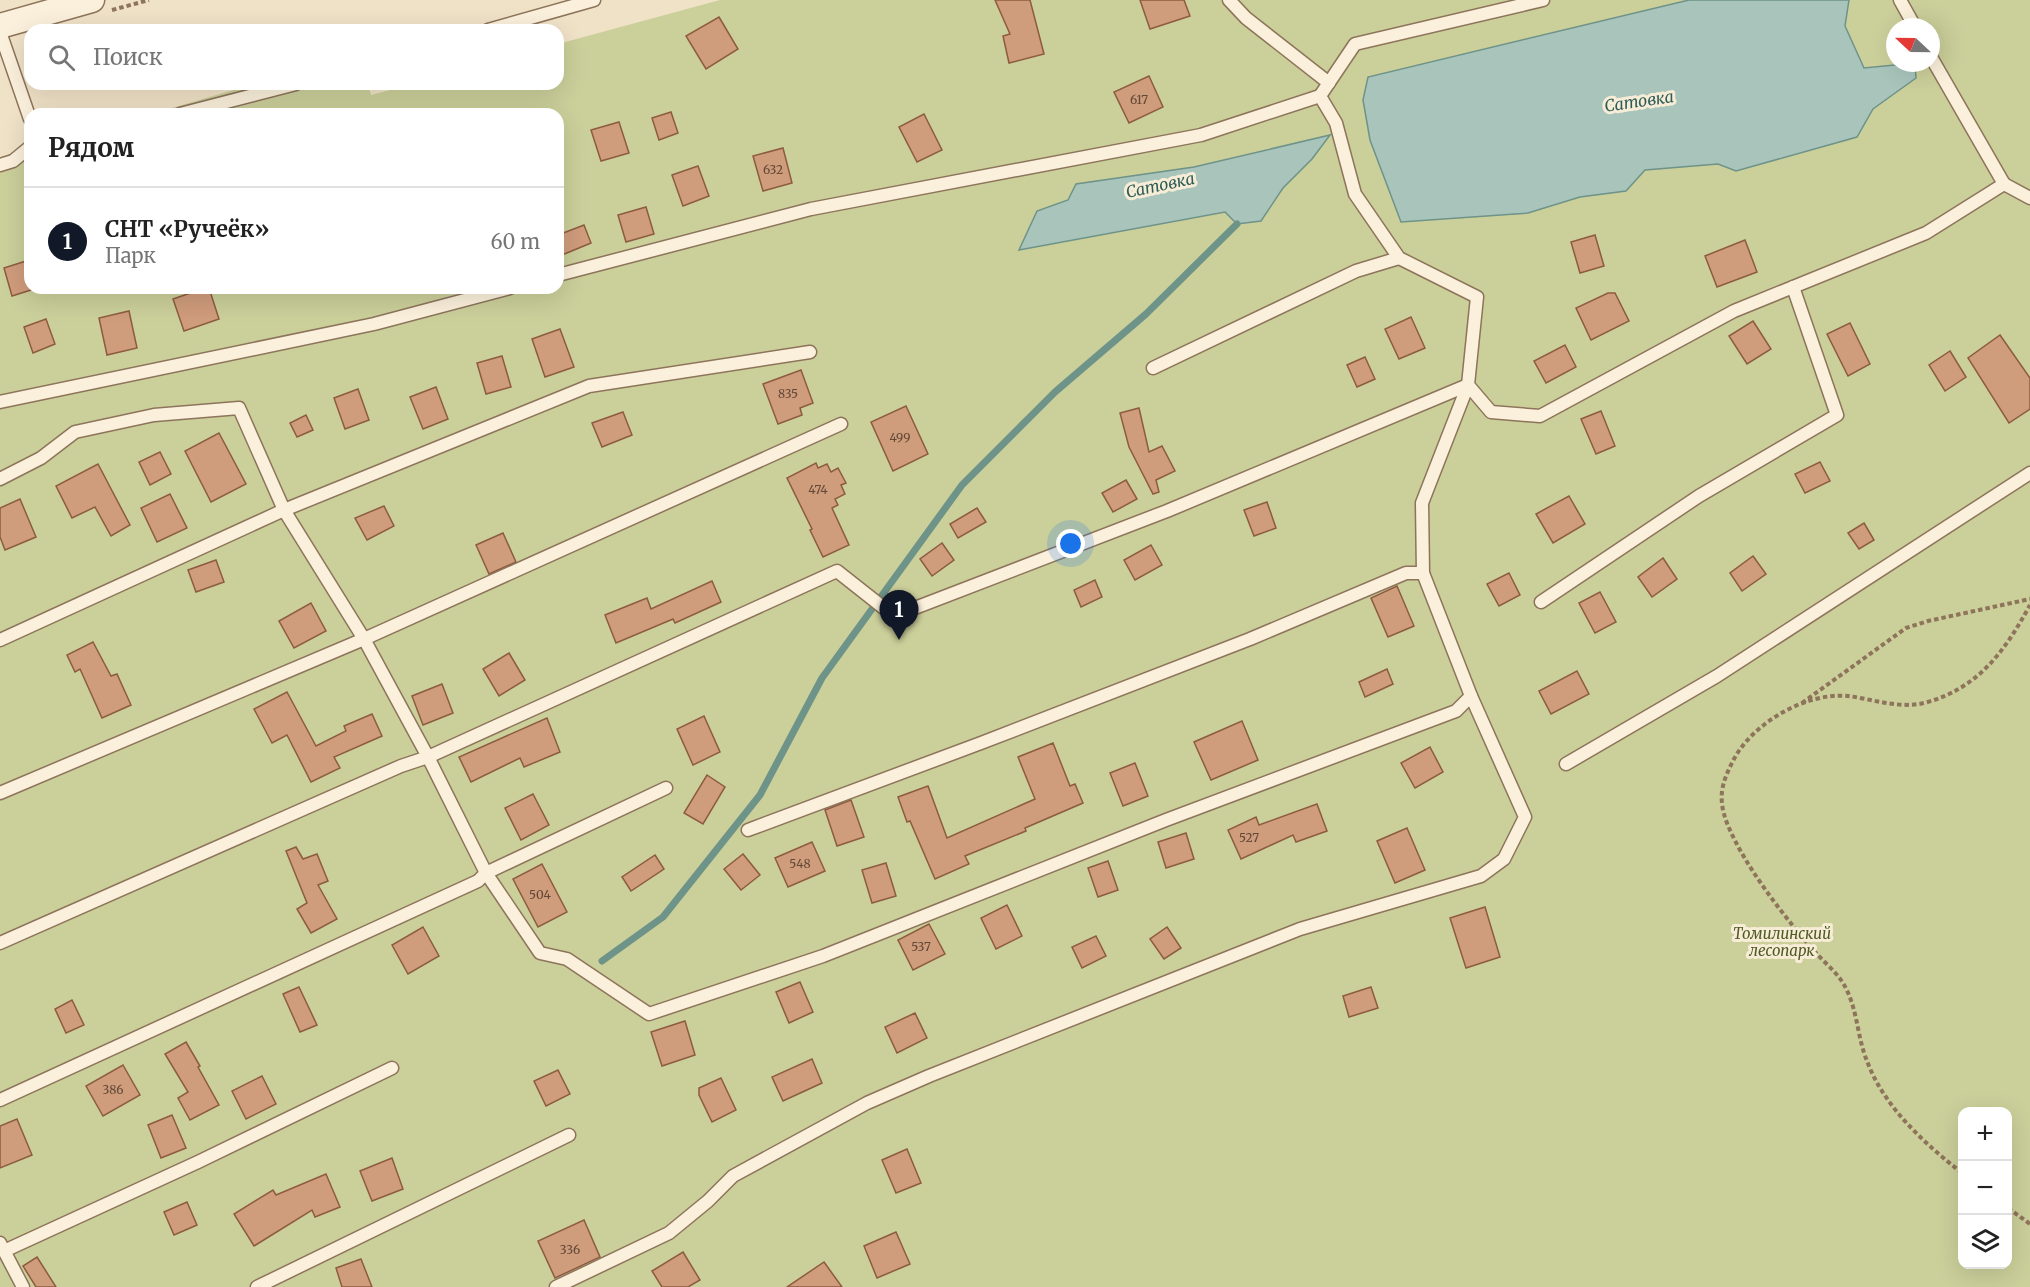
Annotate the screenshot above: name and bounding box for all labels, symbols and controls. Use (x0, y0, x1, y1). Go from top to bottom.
north arrow (1886, 18, 1940, 72)
search box (24, 24, 564, 90)
icon: search (45, 41, 78, 74)
text: Поиск (93, 43, 163, 71)
water label: Сатовка (1603, 86, 1675, 116)
house number: 617 (1130, 92, 1148, 107)
text: Рядом (48, 131, 134, 164)
house number: 632 (763, 162, 783, 177)
water label: Сатовка (1124, 168, 1196, 202)
text: СНТ «Ручеёк» (105, 215, 270, 243)
text: 1 (63, 229, 72, 254)
text: 60 m (490, 229, 540, 254)
text: Парк (105, 243, 156, 268)
house number: 835 (778, 386, 798, 401)
house number: 499 (889, 430, 911, 445)
house number: 474 (808, 482, 828, 497)
your location (1056, 529, 1085, 558)
pin: 1 (880, 590, 918, 640)
house number: 527 (1239, 830, 1259, 845)
house number: 548 (789, 856, 811, 871)
house number: 504 (529, 887, 551, 902)
park label: Томилинский лесопарк (1733, 924, 1831, 960)
house number: 537 (911, 939, 931, 954)
house number: 386 (102, 1082, 124, 1097)
map controls (1958, 1107, 2012, 1269)
button: + (1958, 1107, 2012, 1161)
button: − (1958, 1161, 2012, 1215)
button: layers (1958, 1215, 2012, 1269)
house number: 336 (560, 1242, 580, 1257)

